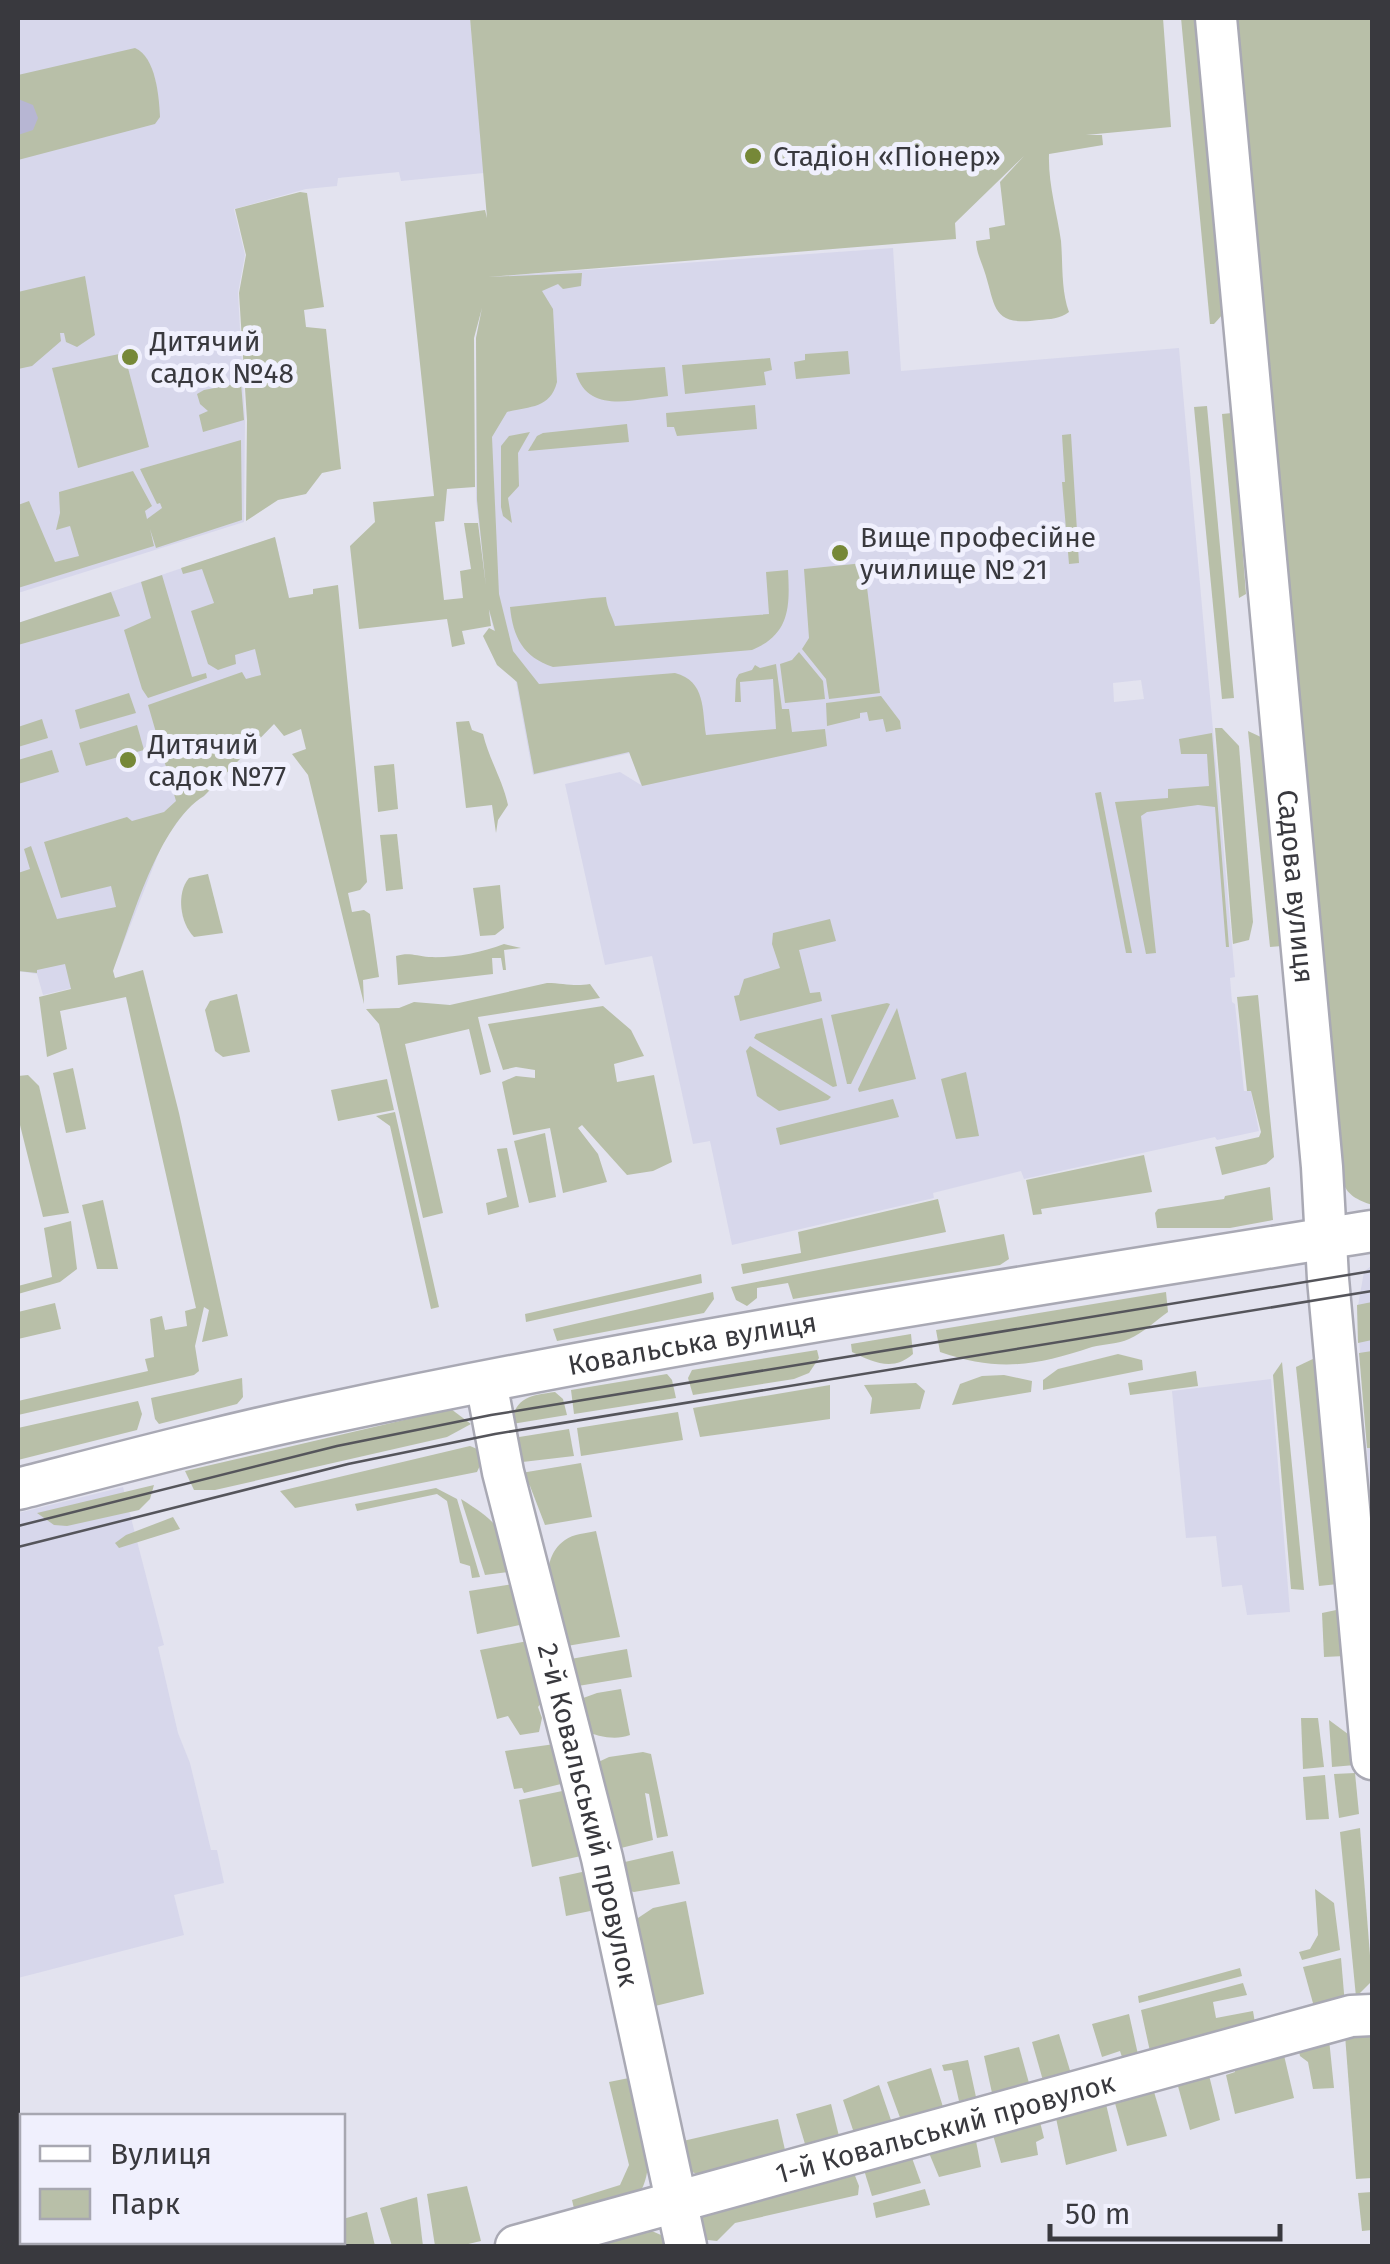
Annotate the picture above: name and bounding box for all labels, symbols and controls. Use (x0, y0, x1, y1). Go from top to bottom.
place label: Стадіон «Піонер» (773, 140, 1001, 173)
marker: Стадіон «Піонер» (742, 145, 764, 167)
place label: Дитячий садок №48 (149, 325, 294, 390)
marker: Дитячий садок №48 (119, 346, 141, 368)
place label: Вище професійне училище № 21 (860, 521, 1096, 586)
marker: Вище професійне училище № 21 (829, 542, 851, 564)
place label: Дитячий садок №77 (147, 728, 286, 793)
marker: Дитячий садок №77 (117, 749, 139, 771)
street label: Садова вулиця (1270, 788, 1321, 985)
street label: Ковальська вулиця (565, 1305, 819, 1382)
street label: 2-й Ковальський провулок (531, 1640, 645, 1990)
street label: 1-й Ковальський провулок (772, 2066, 1119, 2191)
legend (20, 2114, 345, 2244)
text: Вулиця (110, 2136, 212, 2172)
scale bar (1050, 2179, 1280, 2241)
text: Парк (110, 2186, 180, 2222)
text: 50 m (1065, 2196, 1130, 2232)

